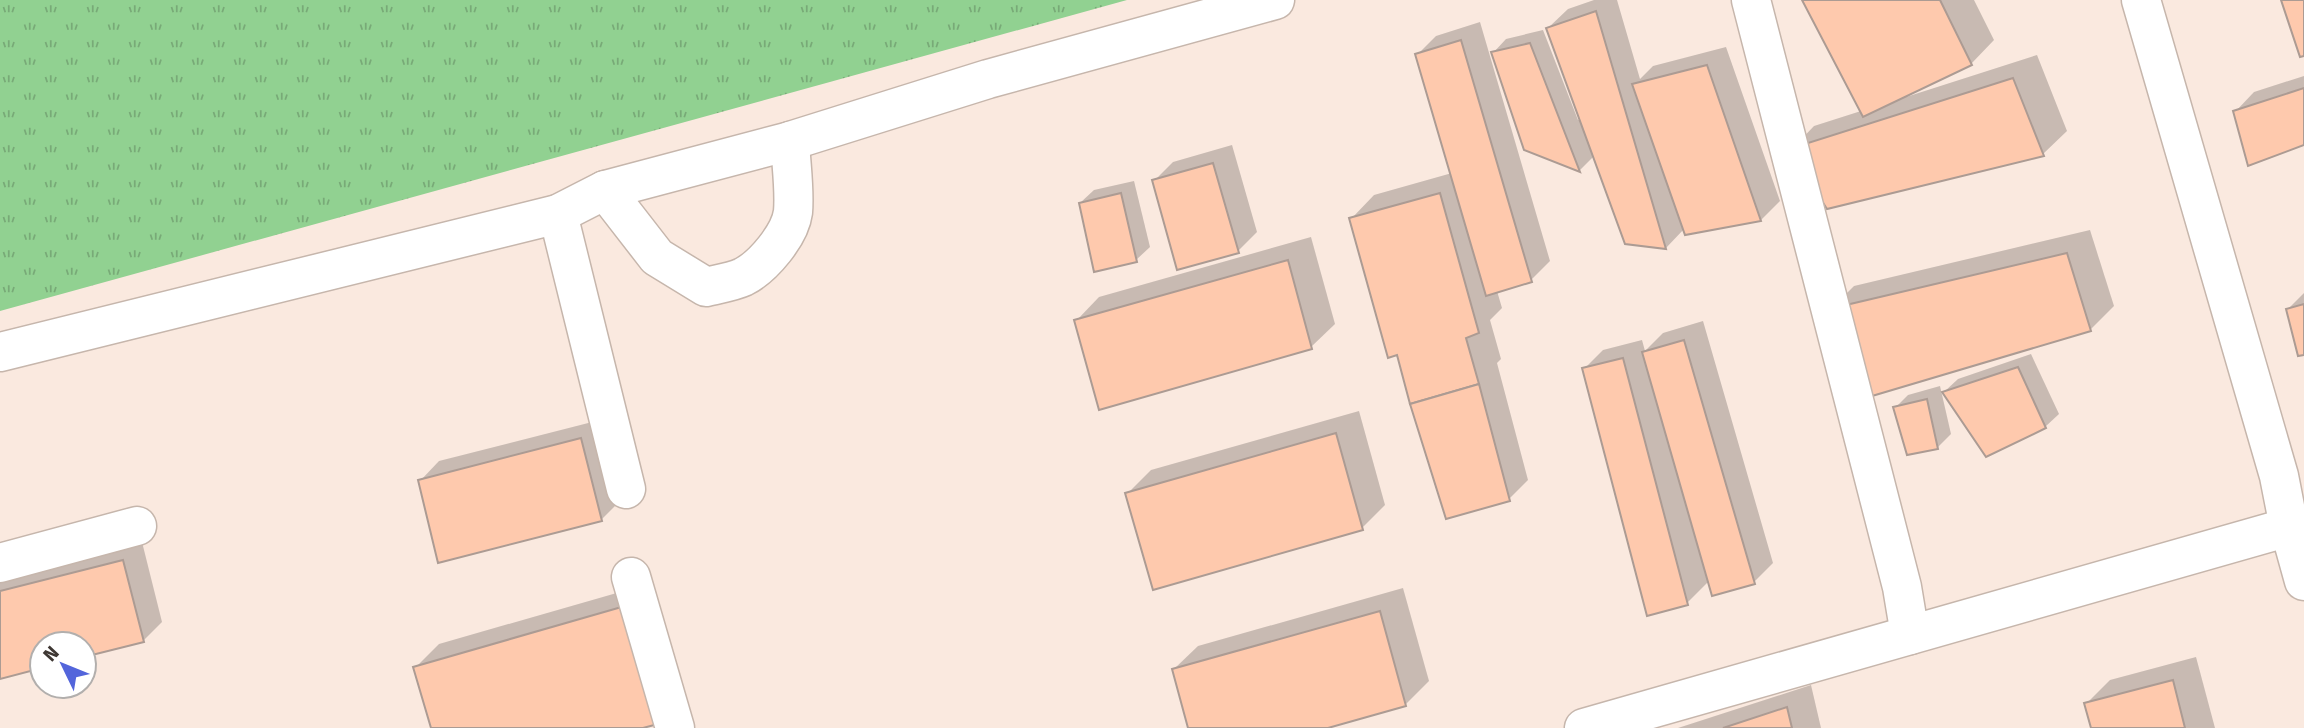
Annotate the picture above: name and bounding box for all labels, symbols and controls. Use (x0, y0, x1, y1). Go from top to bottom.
north arrow (28, 630, 98, 700)
text: N (38, 641, 64, 666)

